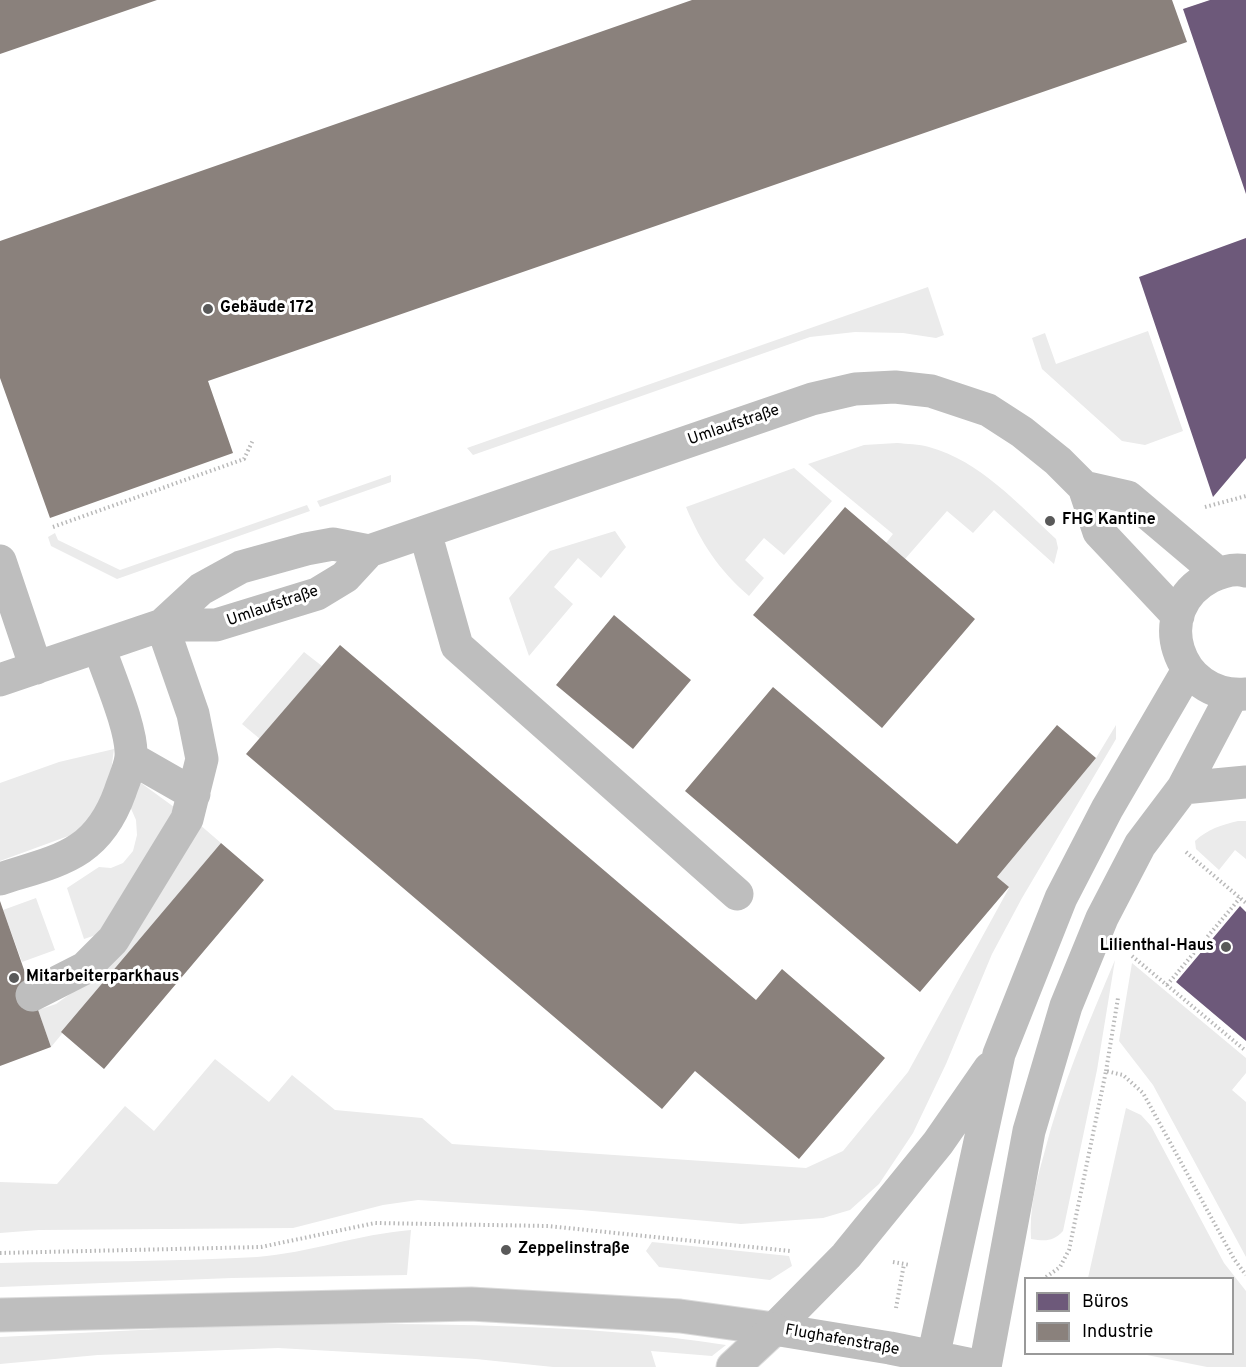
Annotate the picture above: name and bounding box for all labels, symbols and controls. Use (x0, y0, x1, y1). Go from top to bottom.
place label: Gebäude 172 (220, 299, 314, 319)
marker: Gebäude 172 (201, 302, 215, 316)
street label: Umlaufstraße (686, 401, 782, 451)
place label: FHG Kantine (1062, 511, 1156, 531)
marker: FHG Kantine (1043, 514, 1057, 528)
street label: Umlaufstraße (225, 582, 321, 632)
place label: Lilienthal-Haus (1100, 937, 1214, 957)
marker: Lilienthal-Haus (1219, 940, 1233, 954)
place label: Mitarbeiterparkhaus (26, 968, 179, 988)
marker: Mitarbeiterparkhaus (7, 971, 21, 985)
place label: Zeppelinstraße (518, 1240, 630, 1260)
marker: Zeppelinstraße (499, 1243, 513, 1257)
legend (1024, 1277, 1234, 1355)
text: Büros (1082, 1291, 1129, 1314)
street label: Flughafenstraße (783, 1321, 901, 1361)
text: Industrie (1082, 1321, 1153, 1344)

